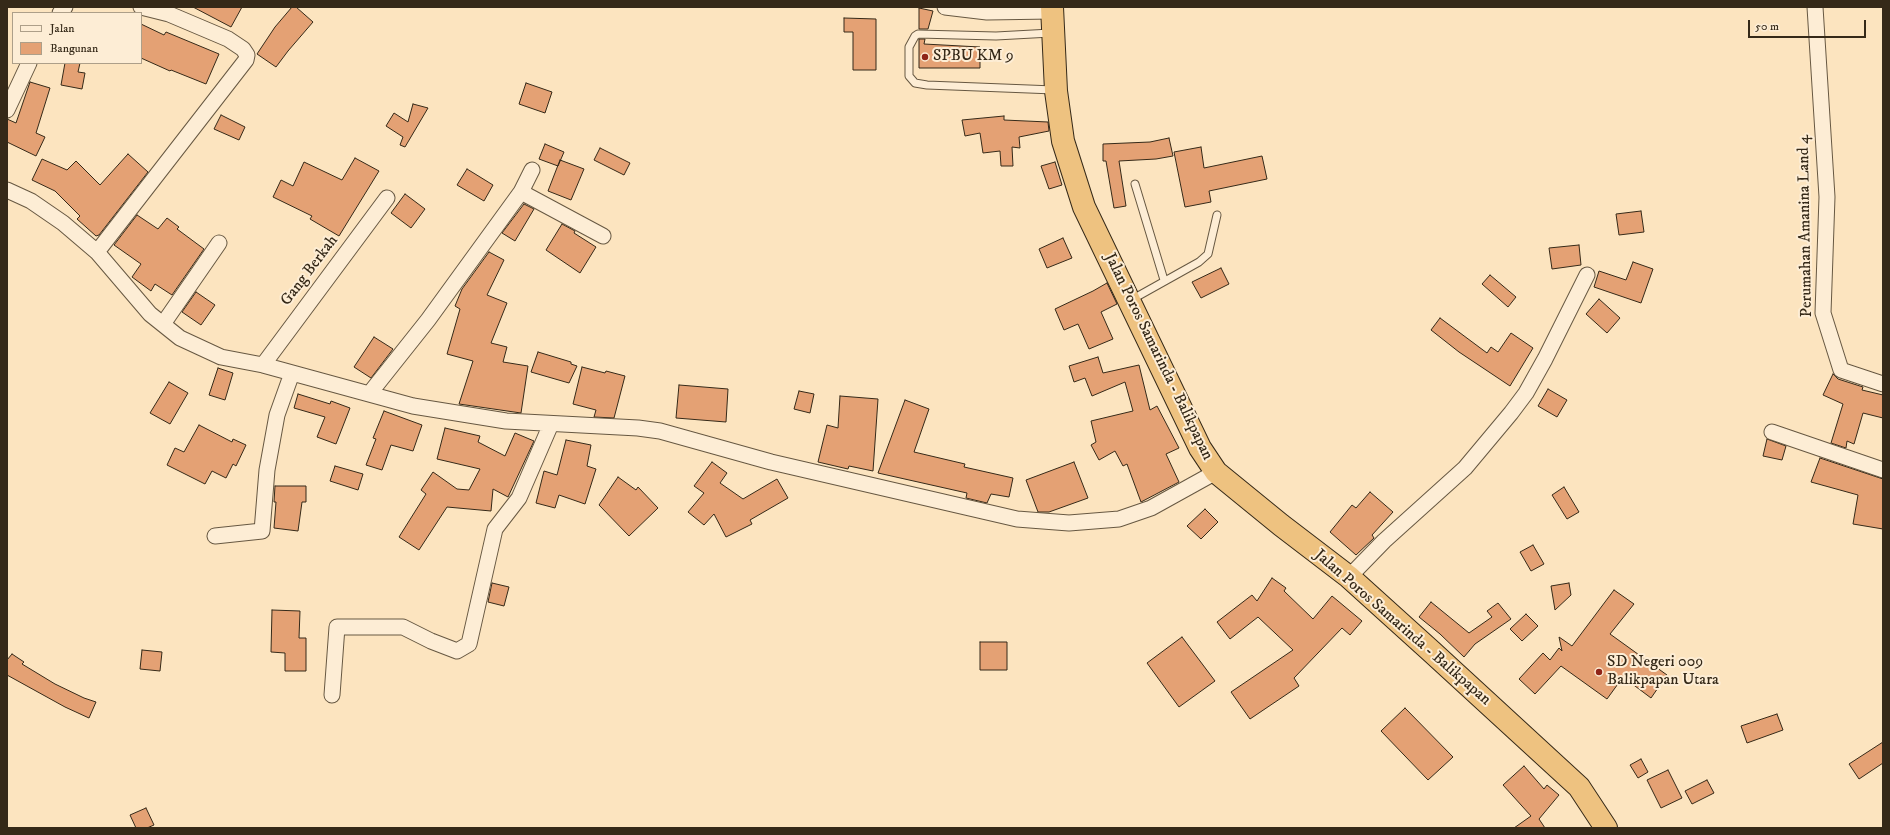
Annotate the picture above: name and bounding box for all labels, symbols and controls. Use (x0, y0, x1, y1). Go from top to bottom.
legend (12, 12, 142, 64)
scale bar (1750, 12, 1868, 38)
text: 50 m (1755, 19, 1779, 34)
text: Jalan (50, 21, 75, 36)
text: Bangunan (50, 41, 98, 56)
place label: SPBU KM 9 (933, 47, 1014, 67)
marker: SPBU KM 9 (920, 52, 930, 62)
street label: Perumahan Amanina Land 4 (1795, 135, 1817, 317)
street label: Gang Berkah (277, 232, 343, 310)
street label: Jalan Poros Samarinda - Balikpapan (1099, 250, 1217, 464)
street label: Jalan Poros Samarinda - Balikpapan (1310, 546, 1494, 710)
place label: SD Negeri 009 Balikpapan Utara (1607, 653, 1719, 691)
marker: SD Negeri 009 Balikpapan Utara (1594, 667, 1604, 677)

